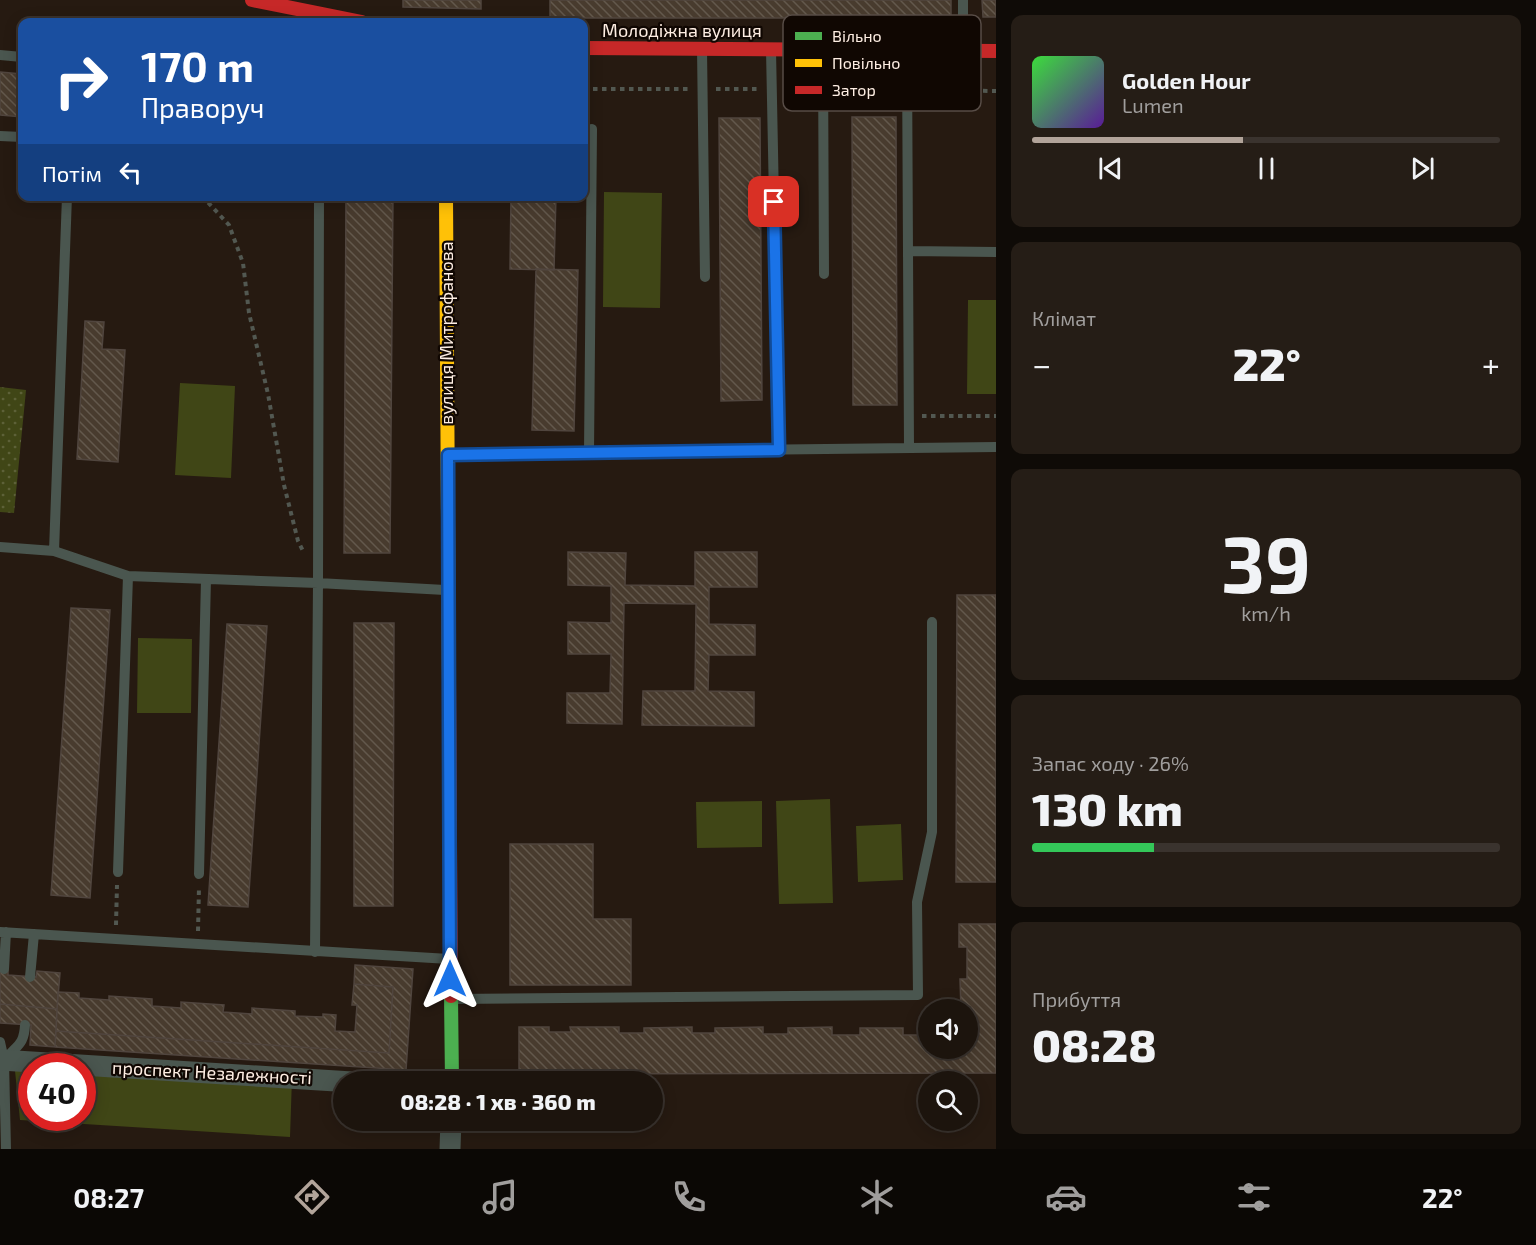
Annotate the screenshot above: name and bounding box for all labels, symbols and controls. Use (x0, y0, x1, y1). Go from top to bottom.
legend (783, 15, 981, 111)
street label: Молодіжна вулиця (602, 19, 762, 41)
text: Вільно (832, 26, 882, 45)
text: 170 m (141, 40, 254, 90)
icon: right (42, 42, 120, 120)
text: Повільно (832, 53, 900, 72)
text: Golden Hour (1122, 67, 1251, 93)
text: Затор (832, 80, 876, 99)
text: Праворуч (141, 91, 264, 123)
text: Lumen (1122, 93, 1184, 117)
icon: previous (1094, 152, 1127, 185)
icon: pause (1250, 152, 1283, 185)
icon: next (1406, 152, 1439, 185)
icon: left (114, 156, 147, 189)
text: Потім (42, 160, 102, 186)
pin (748, 176, 799, 227)
icon: arrive (757, 185, 790, 218)
street label: вулиця Митрофанова (435, 241, 457, 425)
text: Клімат (1032, 306, 1096, 330)
text: 22° (1232, 336, 1301, 390)
text: − (1032, 344, 1051, 384)
text: + (1482, 344, 1500, 384)
text: 39 (1221, 515, 1311, 609)
text: km/h (1241, 601, 1291, 625)
text: Запас ходу · 26% (1032, 751, 1189, 775)
text: 130 km (1032, 781, 1183, 835)
position arrow (418, 947, 482, 1011)
text: Прибуття (1032, 987, 1121, 1011)
map controls (918, 999, 978, 1131)
button: sound (918, 999, 978, 1059)
text: 08:28 (1032, 1017, 1157, 1071)
speed limit sign: 40 (18, 1053, 96, 1131)
street label: проспект Незалежності (112, 1056, 312, 1088)
button: search (918, 1071, 978, 1131)
text: 08:28 · 1 хв · 360 m (400, 1088, 596, 1114)
icon: directions (291, 1176, 333, 1218)
icon: music (479, 1176, 521, 1218)
icon: phone (668, 1176, 710, 1218)
icon: climate (856, 1176, 898, 1218)
icon: car (1045, 1176, 1087, 1218)
icon: filters (1233, 1176, 1275, 1218)
text: 08:27 (73, 1181, 144, 1213)
text: 22° (1422, 1181, 1463, 1213)

